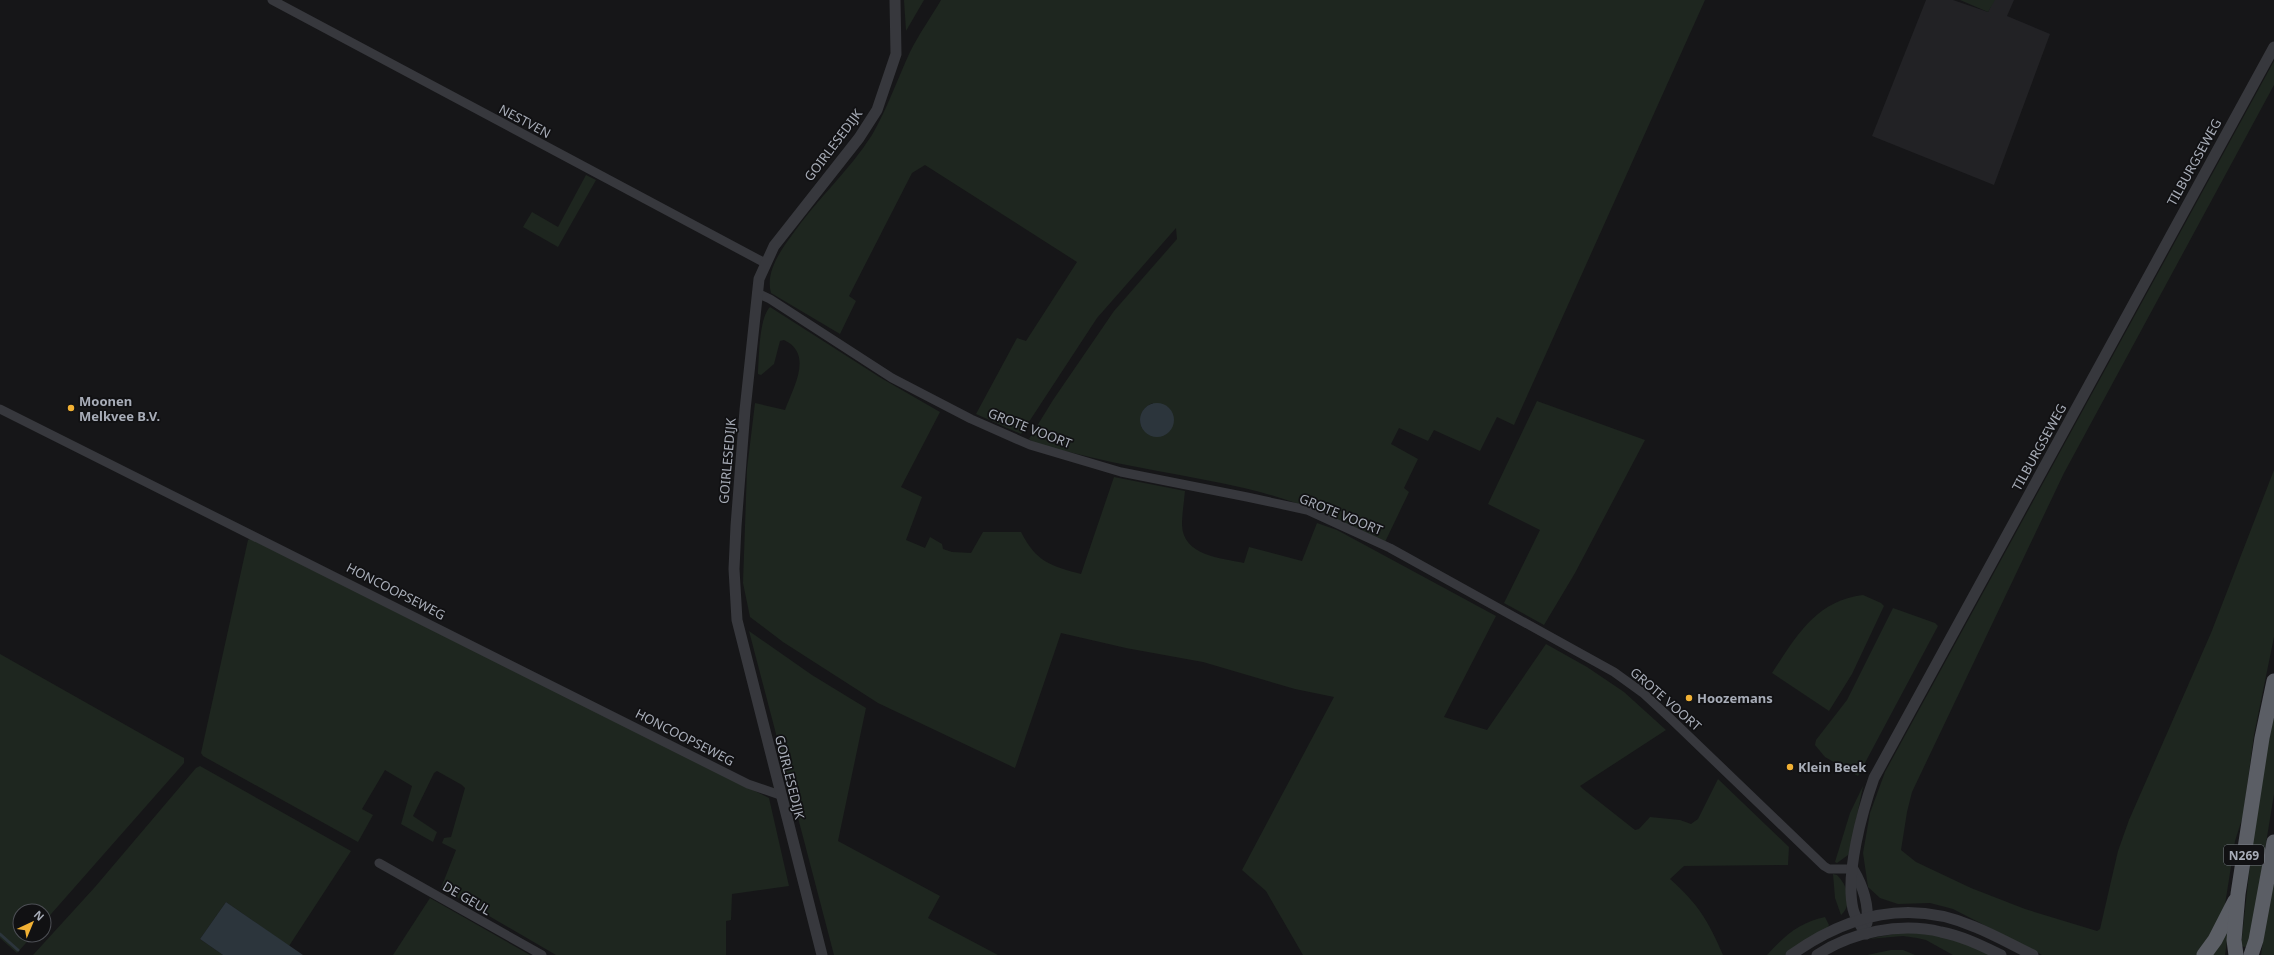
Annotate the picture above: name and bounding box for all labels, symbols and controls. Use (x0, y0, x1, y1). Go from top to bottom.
street label: NESTVEN (496, 100, 554, 142)
street label: GOIRLESEDIJK (800, 104, 867, 185)
street label: TILBURGSEWEG (2163, 115, 2225, 209)
place label: Moonen Melkvee B.V. (79, 392, 160, 425)
street label: TILBURGSEWEG (2008, 400, 2070, 494)
marker: Moonen Melkvee B.V. (66, 403, 76, 413)
street label: GROTE VOORT (985, 404, 1075, 453)
street label: GOIRLESEDIJK (714, 416, 740, 505)
street label: GROTE VOORT (1297, 489, 1386, 539)
street label: HONCOOPSEWEG (343, 558, 449, 624)
street label: GROTE VOORT (1627, 663, 1706, 735)
place label: Hoozemans (1697, 689, 1773, 707)
marker: Hoozemans (1684, 693, 1694, 703)
street label: HONCOOPSEWEG (632, 704, 738, 770)
street label: GOIRLESEDIJK (771, 733, 809, 822)
place label: Klein Beek (1798, 758, 1867, 776)
marker: Klein Beek (1785, 762, 1795, 772)
road number: N269 (2224, 845, 2264, 865)
street label: DE GEUL (440, 877, 495, 919)
north arrow (12, 903, 52, 943)
text: N (31, 907, 48, 924)

